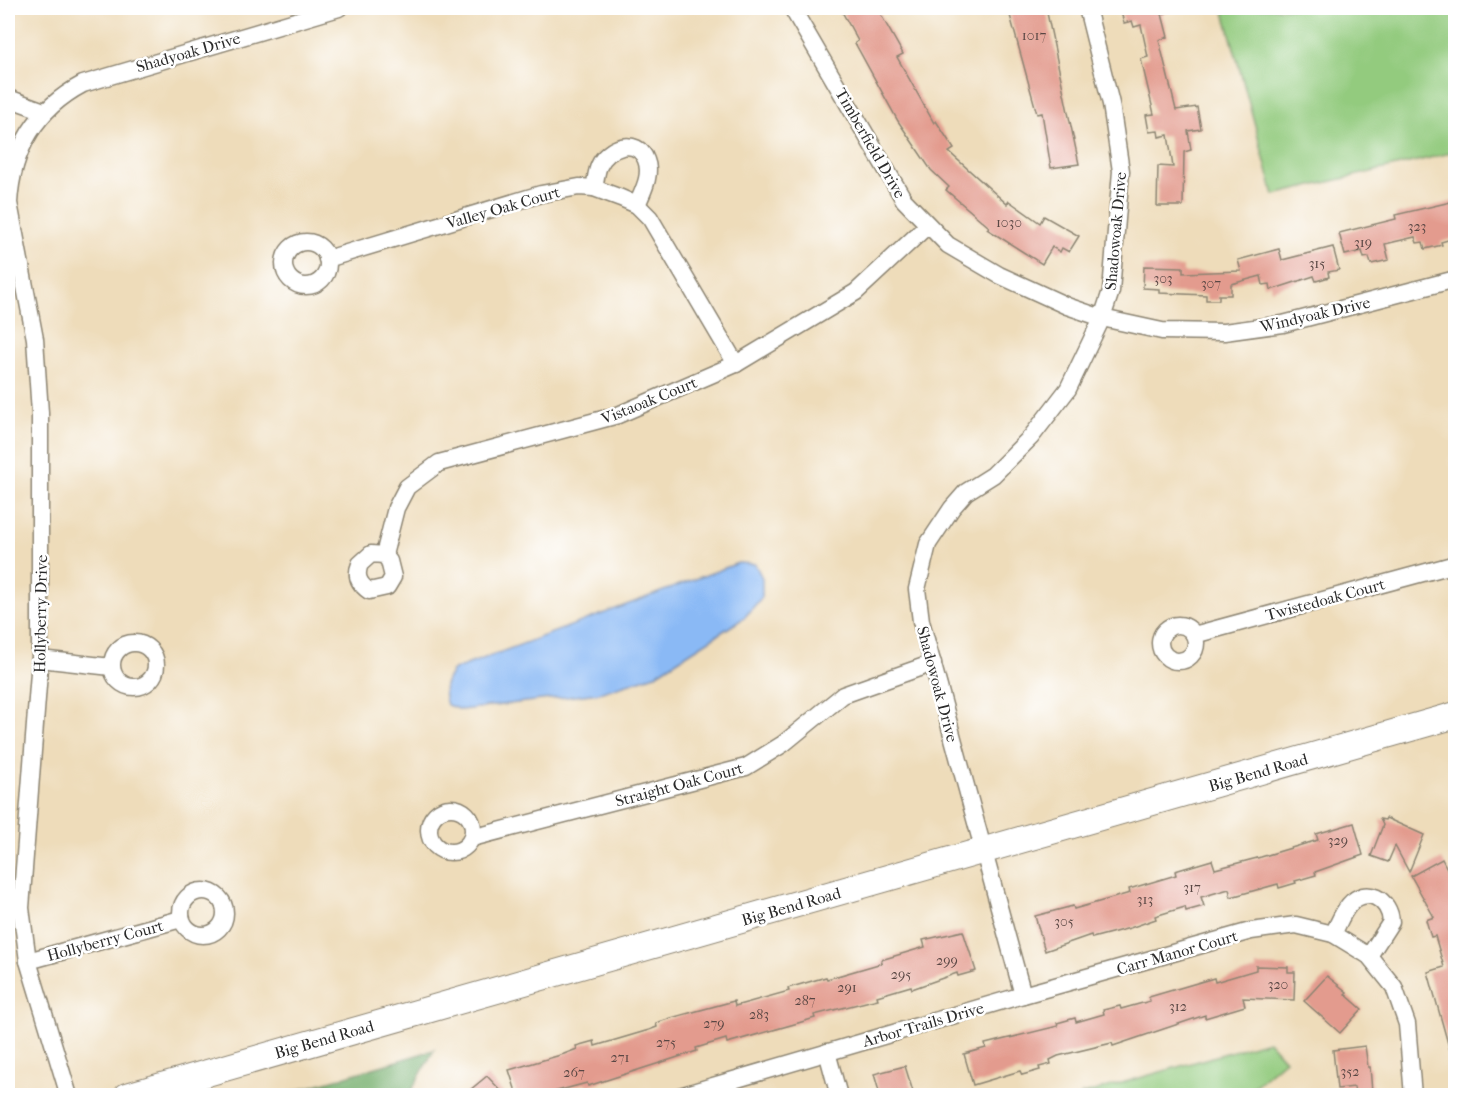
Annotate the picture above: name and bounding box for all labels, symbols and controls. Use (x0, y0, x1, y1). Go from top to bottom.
house number: 1017 (1022, 27, 1046, 44)
street label: Shadyoak Drive (134, 28, 243, 76)
street label: Timberfield Drive (831, 85, 910, 202)
street label: Shadowoak Drive (1101, 171, 1130, 291)
street label: Valley Oak Court (443, 182, 562, 233)
house number: 1030 (996, 214, 1022, 231)
house number: 323 (1408, 218, 1426, 235)
house number: 319 (1354, 234, 1372, 251)
house number: 315 (1309, 255, 1325, 272)
house number: 303 (1153, 270, 1173, 287)
house number: 307 (1201, 275, 1221, 292)
street label: Windyoak Drive (1257, 293, 1372, 337)
street label: Vistaoak Court (598, 372, 700, 429)
street label: Hollyberry Drive (30, 555, 51, 673)
street label: Twistedoak Court (1263, 574, 1387, 625)
street label: Shadowoak Drive (913, 624, 962, 744)
street label: Big Bend Road (1206, 749, 1310, 796)
street label: Straight Oak Court (613, 758, 745, 811)
house number: 329 (1328, 832, 1348, 849)
house number: 317 (1183, 879, 1201, 896)
street label: Big Bend Road (739, 883, 843, 930)
house number: 313 (1137, 891, 1153, 908)
house number: 305 (1054, 913, 1074, 930)
street label: Hollyberry Court (45, 916, 166, 965)
street label: Carr Manor Court (1114, 926, 1240, 979)
house number: 299 (936, 952, 958, 969)
house number: 295 (891, 966, 911, 983)
house number: 320 (1268, 976, 1288, 993)
house number: 291 (837, 979, 857, 996)
house number: 287 (795, 992, 816, 1009)
street label: Arbor Trails Drive (859, 998, 986, 1051)
house number: 312 (1169, 998, 1187, 1015)
house number: 283 (749, 1006, 769, 1023)
house number: 279 (703, 1015, 725, 1032)
street label: Big Bend Road (272, 1016, 376, 1063)
house number: 275 (656, 1034, 676, 1051)
house number: 271 (611, 1049, 629, 1066)
house number: 352 (1341, 1063, 1360, 1080)
house number: 267 (563, 1064, 585, 1081)

